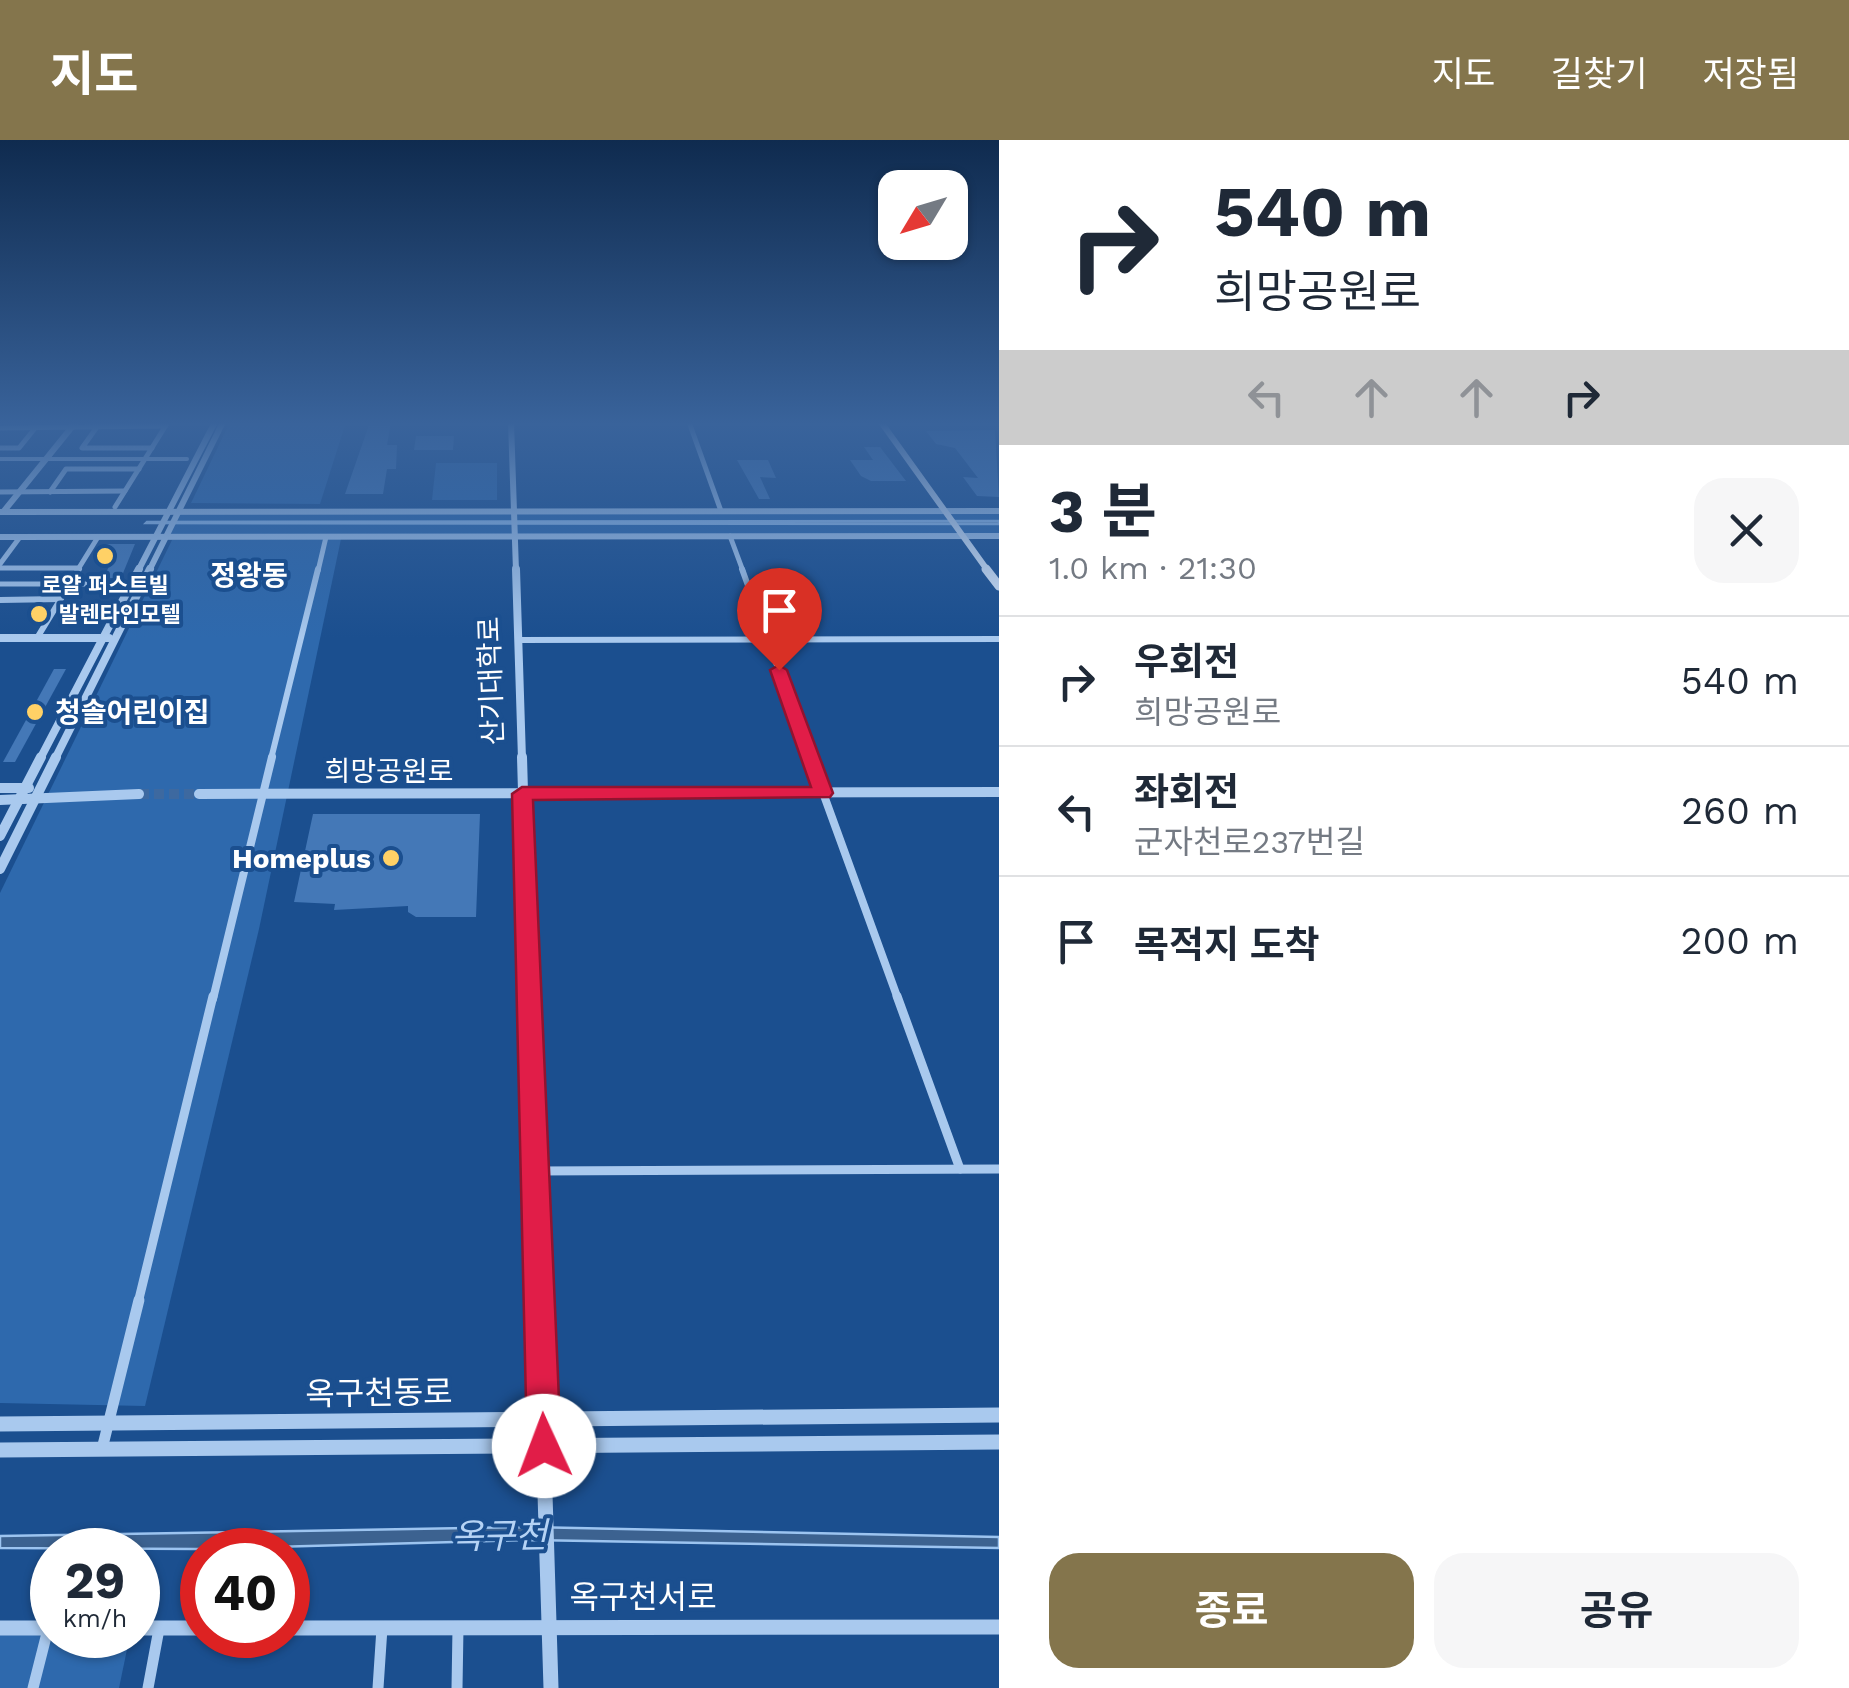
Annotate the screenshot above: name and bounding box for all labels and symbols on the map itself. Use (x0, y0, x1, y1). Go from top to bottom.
north arrow (878, 170, 968, 260)
marker: 로얄 퍼스트빌 (94, 545, 116, 567)
district label: 정왕동 (210, 559, 288, 592)
pin (737, 568, 822, 671)
place label: 로얄 퍼스트빌 (41, 573, 169, 598)
place label: 발렌타인모텔 (59, 602, 180, 627)
marker: 발렌타인모텔 (28, 603, 50, 625)
street label: 산기대학로 (472, 616, 510, 746)
place label: 청솔어린이집 (55, 696, 210, 729)
marker: 청솔어린이집 (24, 701, 46, 723)
street label: 희망공원로 (325, 755, 453, 788)
place label: Homeplus (232, 842, 371, 875)
marker: Homeplus (380, 847, 402, 869)
street label: 옥구천동로 (305, 1373, 453, 1413)
position arrow (492, 1394, 596, 1498)
water label: 옥구천 (450, 1514, 551, 1558)
speed limit sign: 40 (180, 1528, 310, 1658)
street label: 옥구천서로 (569, 1578, 717, 1616)

